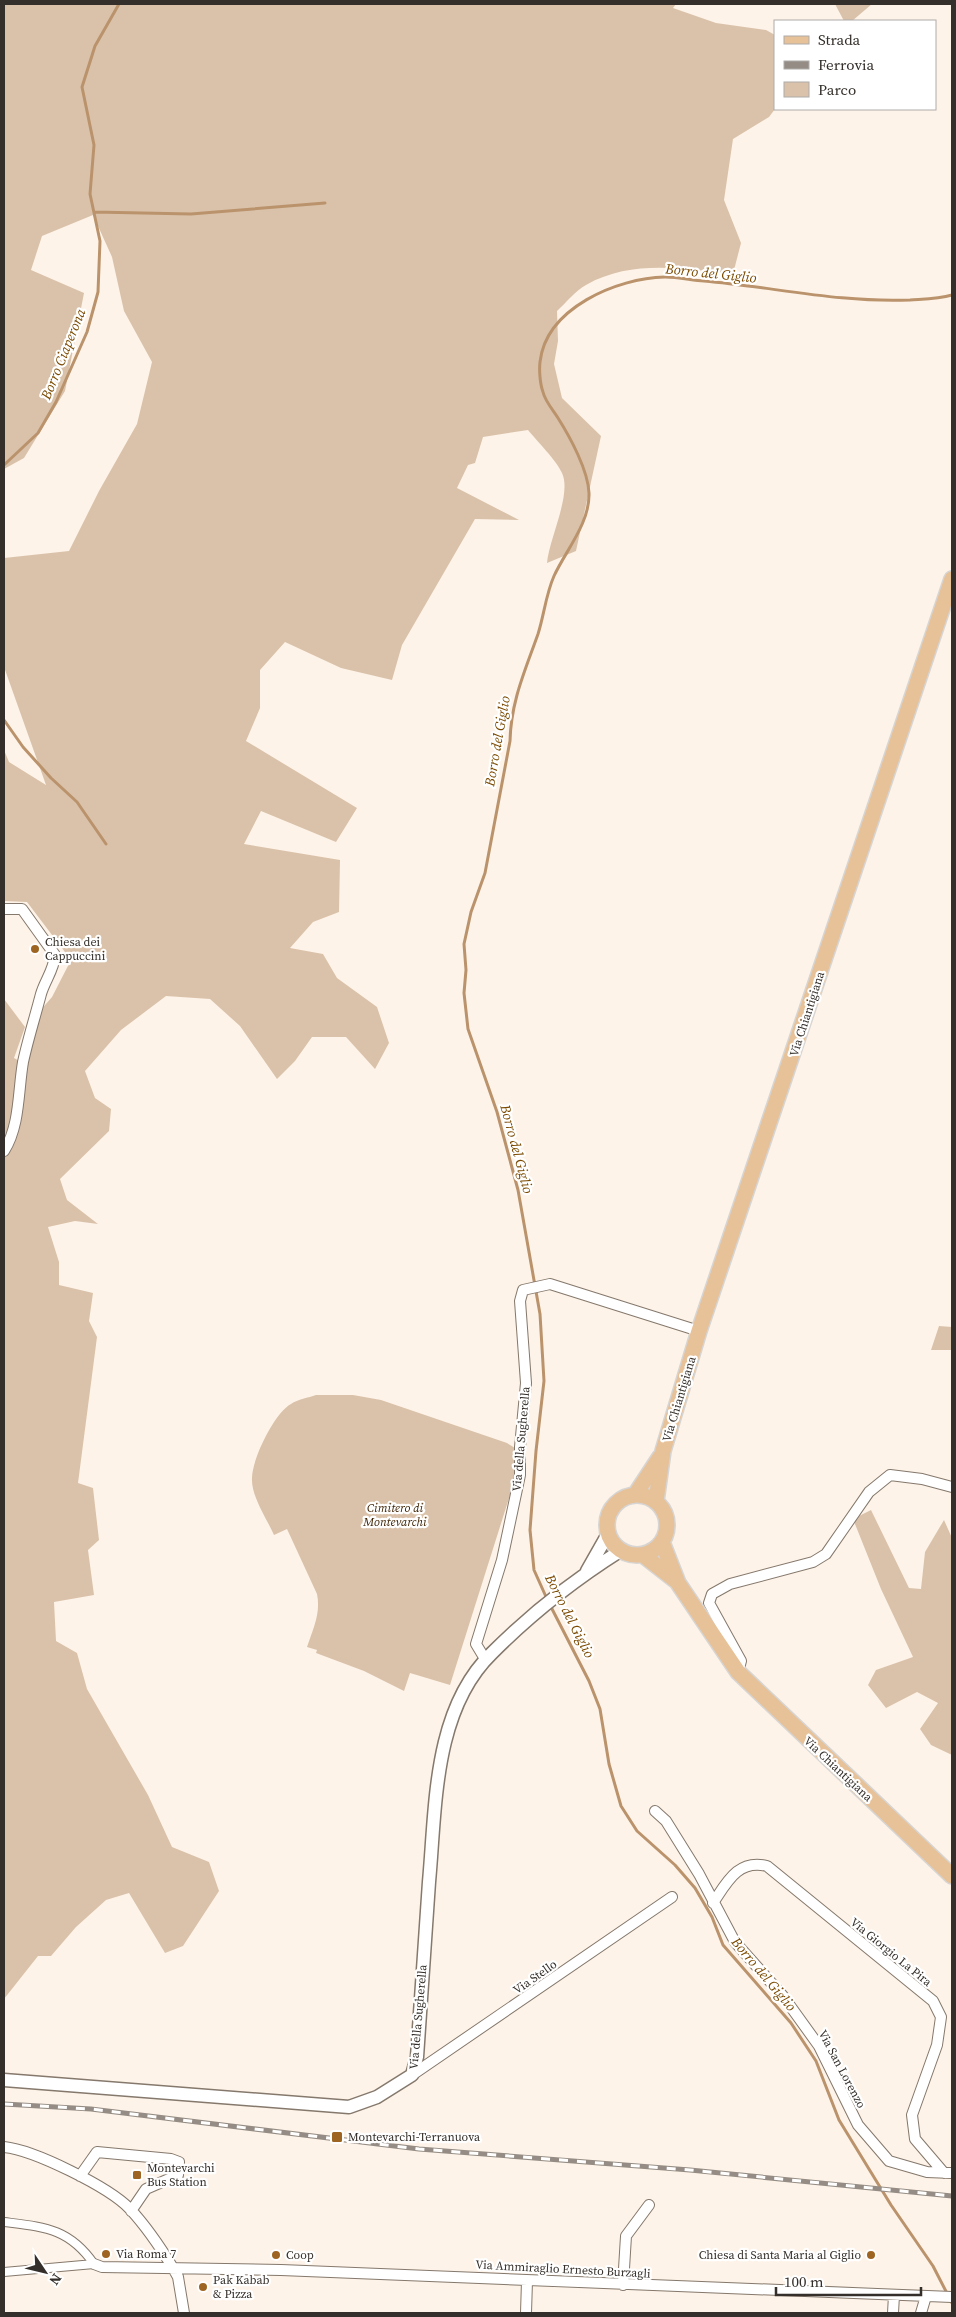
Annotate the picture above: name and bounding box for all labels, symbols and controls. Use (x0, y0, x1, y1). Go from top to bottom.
legend (774, 20, 936, 110)
text: Strada (818, 29, 861, 50)
text: Ferrovia (818, 54, 875, 75)
text: Parco (818, 79, 856, 100)
water label: Borro del Giglio (663, 258, 758, 288)
water label: Borro Ciaperona (35, 305, 91, 403)
water label: Borro del Giglio (479, 694, 515, 789)
place label: Chiesa dei Cappuccini (45, 934, 106, 964)
marker: Chiesa dei Cappuccini (29, 943, 41, 955)
street label: Via Chiantigiana (786, 969, 829, 1059)
water label: Borro del Giglio (495, 1101, 539, 1196)
street label: Via Chiantigiana (658, 1353, 700, 1444)
street label: Via della Sugherella (508, 1385, 534, 1492)
park label: Cimitero di Montevarchi (362, 1500, 427, 1530)
water label: Borro del Giglio (540, 1570, 600, 1661)
street label: Via Chiantigiana (800, 1733, 876, 1806)
street label: Via Giorgio La Pira (847, 1914, 936, 1990)
water label: Borro del Giglio (726, 1932, 801, 2016)
street label: Via Stello (510, 1956, 560, 1998)
street label: Via della Sugherella (405, 1963, 431, 2070)
street label: Via San Lorenzo (815, 2027, 870, 2111)
place label: Montevarchi-Terranuova (348, 2129, 481, 2145)
marker: Montevarchi-Terranuova (330, 2130, 344, 2144)
place label: Montevarchi Bus Station (147, 2160, 215, 2190)
marker: Montevarchi Bus Station (131, 2169, 143, 2181)
place label: Via Roma 7 (116, 2246, 176, 2262)
north arrow (20, 2247, 70, 2297)
place label: Coop (286, 2247, 314, 2263)
place label: Chiesa di Santa Maria al Giglio (699, 2247, 861, 2263)
marker: Via Roma 7 (100, 2248, 112, 2260)
marker: Coop (270, 2249, 282, 2261)
marker: Chiesa di Santa Maria al Giglio (865, 2249, 877, 2261)
street label: Via Ammiraglio Ernesto Burzagli (475, 2256, 651, 2282)
scale bar (776, 2264, 921, 2296)
text: N (45, 2270, 67, 2289)
text: 100 m (784, 2271, 824, 2292)
place label: Pak Kabab & Pizza (213, 2272, 270, 2302)
marker: Pak Kabab & Pizza (197, 2281, 209, 2293)

